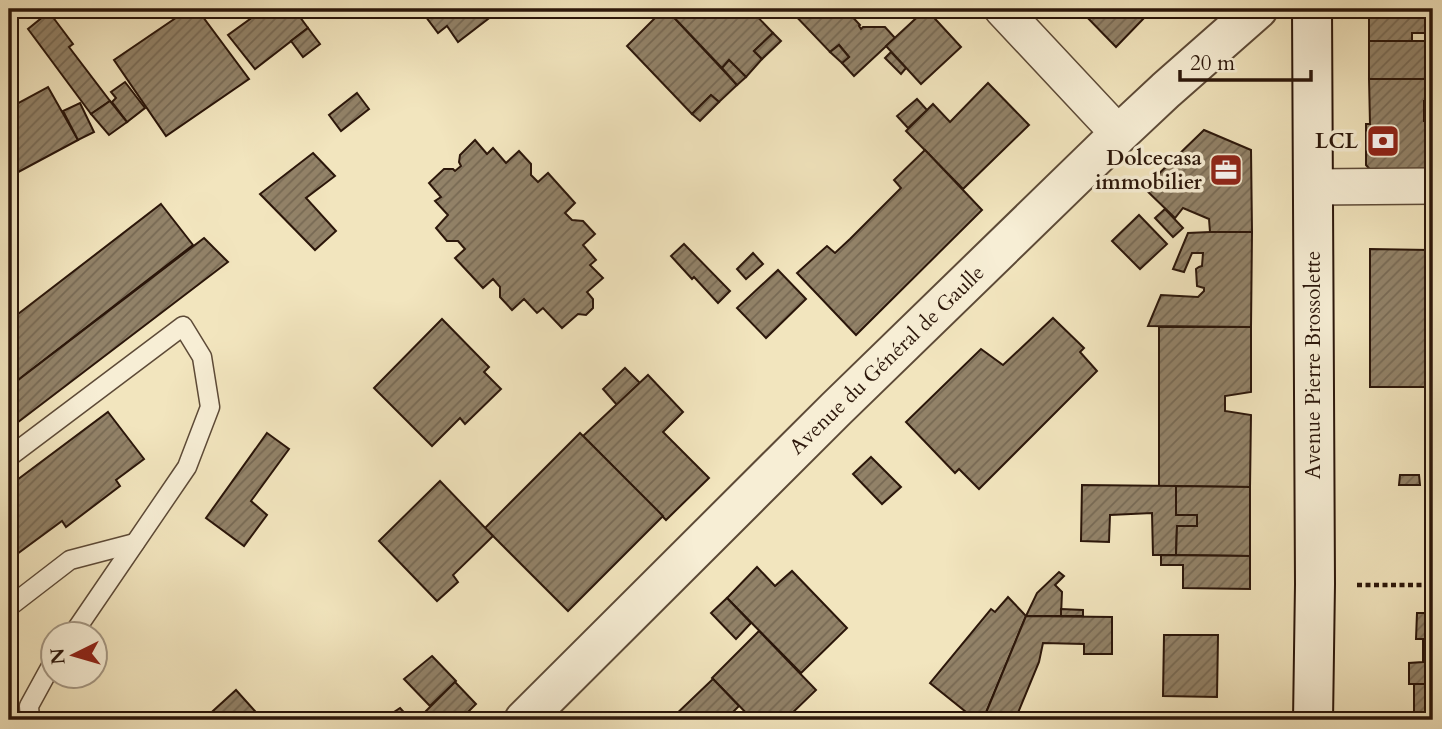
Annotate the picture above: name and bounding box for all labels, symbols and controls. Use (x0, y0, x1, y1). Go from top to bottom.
scale bar (1180, 38, 1311, 82)
text: 20 m (1190, 49, 1235, 78)
bank icon: LCL (1364, 122, 1402, 160)
place label: LCL (1315, 127, 1359, 156)
place label: Dolcecasa immobilier (1095, 144, 1203, 197)
office icon: Dolcecasa immobilier (1207, 151, 1245, 189)
street label: Avenue Pierre Brossolette (1299, 251, 1328, 479)
street label: Avenue du Général de Gaulle (783, 259, 991, 461)
north arrow (38, 620, 108, 690)
text: N (44, 647, 72, 666)

